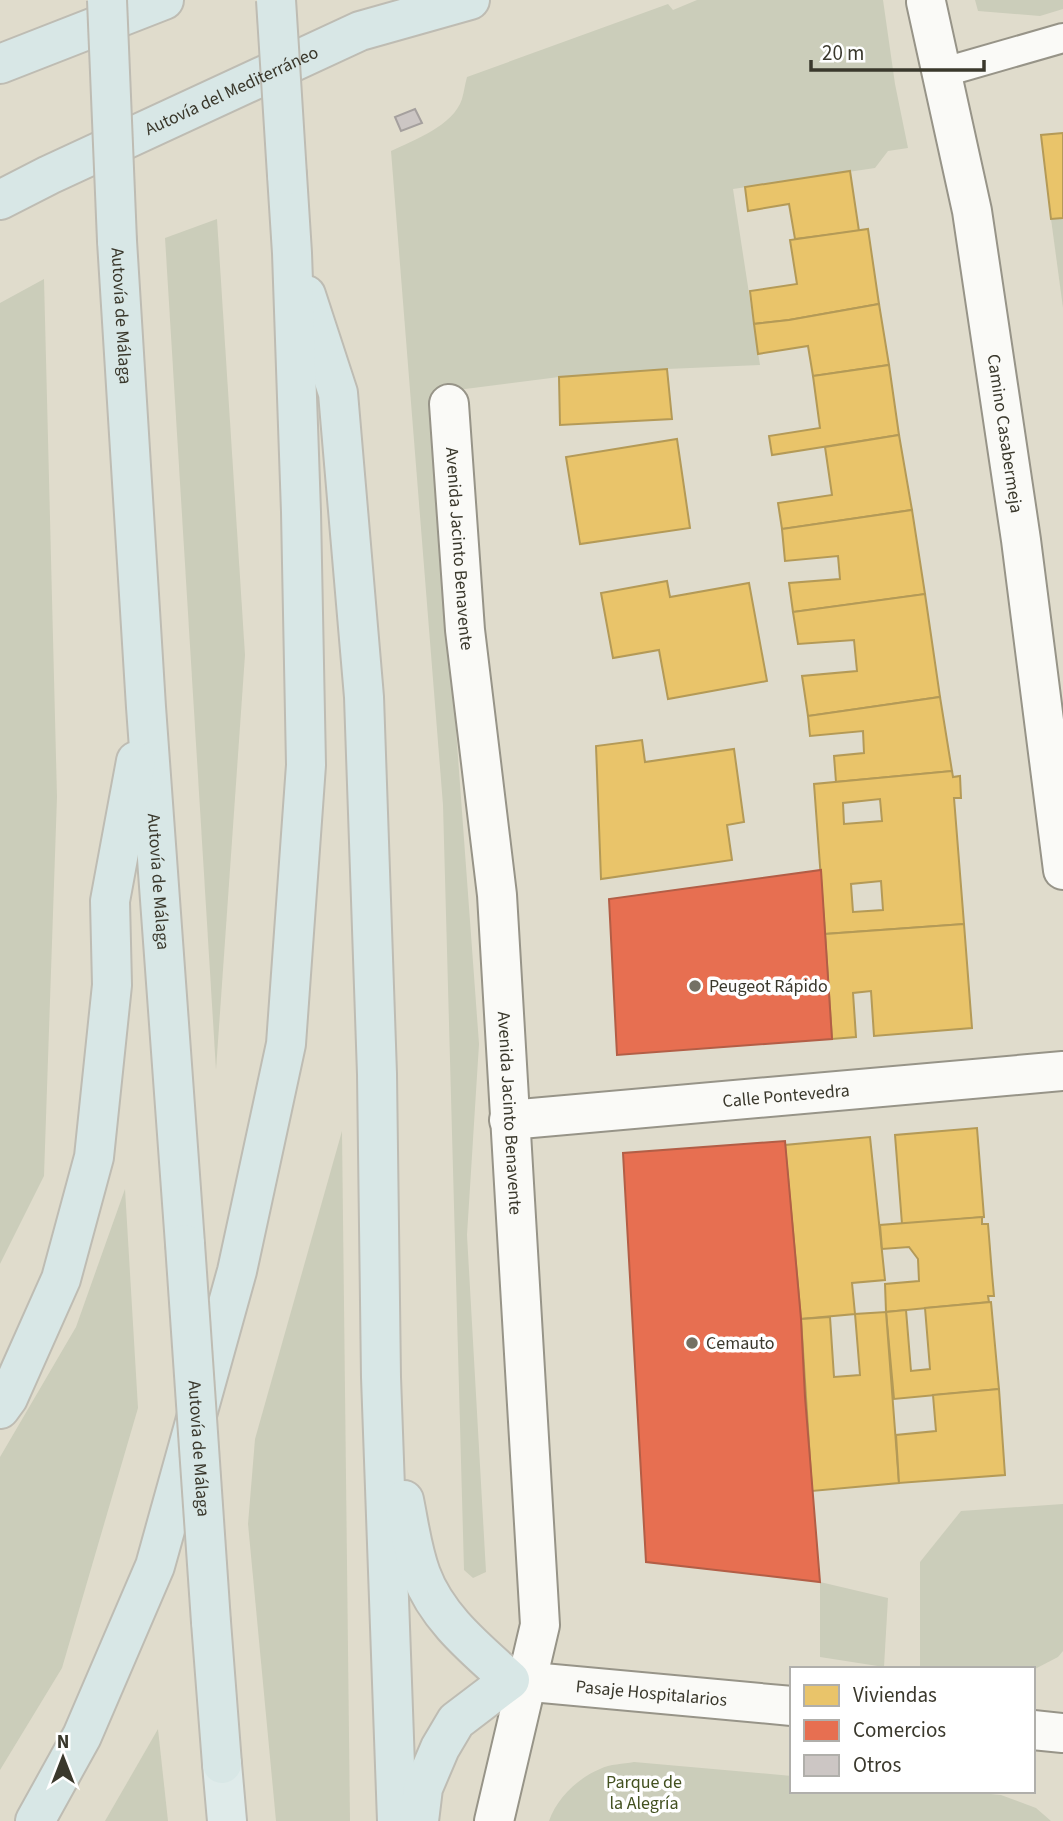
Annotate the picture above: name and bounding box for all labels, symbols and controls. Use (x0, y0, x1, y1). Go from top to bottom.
scale bar (811, 28, 984, 72)
text: 20 m (822, 38, 864, 68)
street label: Autovía del Mediterráneo (141, 40, 322, 142)
street label: Autovía de Málaga (104, 247, 138, 385)
street label: Camino Casabermeja (980, 352, 1029, 515)
street label: Avenida Jacinto Benavente (439, 446, 479, 652)
street label: Autovía de Málaga (141, 813, 176, 951)
place label: Peugeot Rápido (709, 974, 828, 999)
marker: Peugeot Rápido (687, 978, 703, 994)
street label: Avenida Jacinto Benavente (491, 1011, 528, 1216)
street label: Calle Pontevedra (721, 1078, 851, 1114)
place label: Cemauto (706, 1331, 775, 1356)
marker: Cemauto (684, 1335, 700, 1351)
street label: Autovía de Málaga (181, 1379, 216, 1518)
legend (790, 1667, 1035, 1793)
street label: Pasaje Hospitalarios (575, 1674, 728, 1713)
text: Viviendas (853, 1680, 937, 1710)
text: Comercios (853, 1715, 946, 1745)
north arrow (28, 1723, 98, 1793)
text: N (57, 1729, 69, 1756)
text: Otros (853, 1750, 901, 1780)
park label: Parque de la Alegría (606, 1770, 682, 1816)

